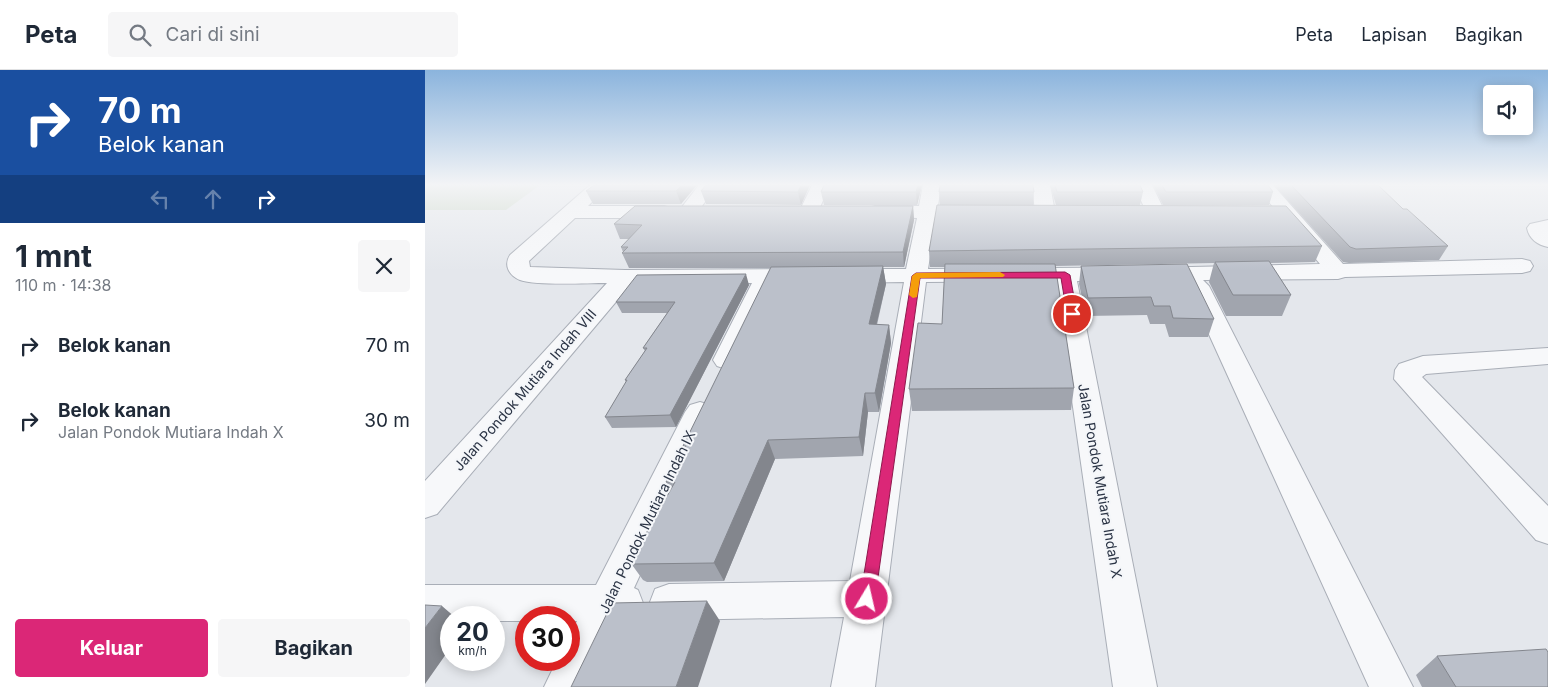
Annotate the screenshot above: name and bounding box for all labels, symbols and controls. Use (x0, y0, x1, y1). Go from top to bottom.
search box (108, 12, 458, 57)
text: Peta (25, 20, 78, 49)
icon: search (126, 21, 154, 49)
text: Cari di sini (166, 23, 259, 46)
text: Peta (1295, 24, 1333, 45)
text: Lapisan (1361, 24, 1427, 45)
text: Bagikan (1455, 24, 1523, 45)
map controls (1483, 85, 1533, 135)
button: sound (1483, 85, 1533, 135)
text: 70 m (98, 89, 182, 131)
icon: right (15, 90, 80, 155)
text: Belok kanan (98, 131, 225, 157)
icon: left (146, 185, 174, 213)
icon: ahead (199, 185, 227, 213)
icon: right (252, 185, 280, 213)
text: 1 mnt (15, 238, 92, 274)
button: close (358, 240, 410, 292)
text: 110 m · 14:38 (15, 275, 111, 295)
pin (1051, 293, 1093, 335)
icon: arrive (1058, 300, 1086, 328)
street label: Jalan Pondok Mutiara Indah VIII (450, 305, 600, 474)
icon: right (15, 332, 43, 360)
text: Belok kanan (58, 334, 171, 357)
text: 70 m (366, 334, 410, 357)
street label: Jalan Pondok Mutiara Indah X (1075, 382, 1126, 580)
text: Belok kanan (58, 399, 171, 422)
icon: right (15, 407, 43, 435)
text: 30 m (364, 409, 410, 432)
text: Jalan Pondok Mutiara Indah X (58, 422, 284, 442)
street label: Jalan Pondok Mutiara Indah IX (595, 427, 698, 616)
position arrow (840, 572, 892, 624)
speed limit sign: 30 (515, 606, 580, 671)
text: 20 (456, 617, 489, 647)
button: Keluar (15, 619, 208, 677)
button: Bagikan (218, 619, 410, 677)
text: km/h (458, 643, 487, 658)

